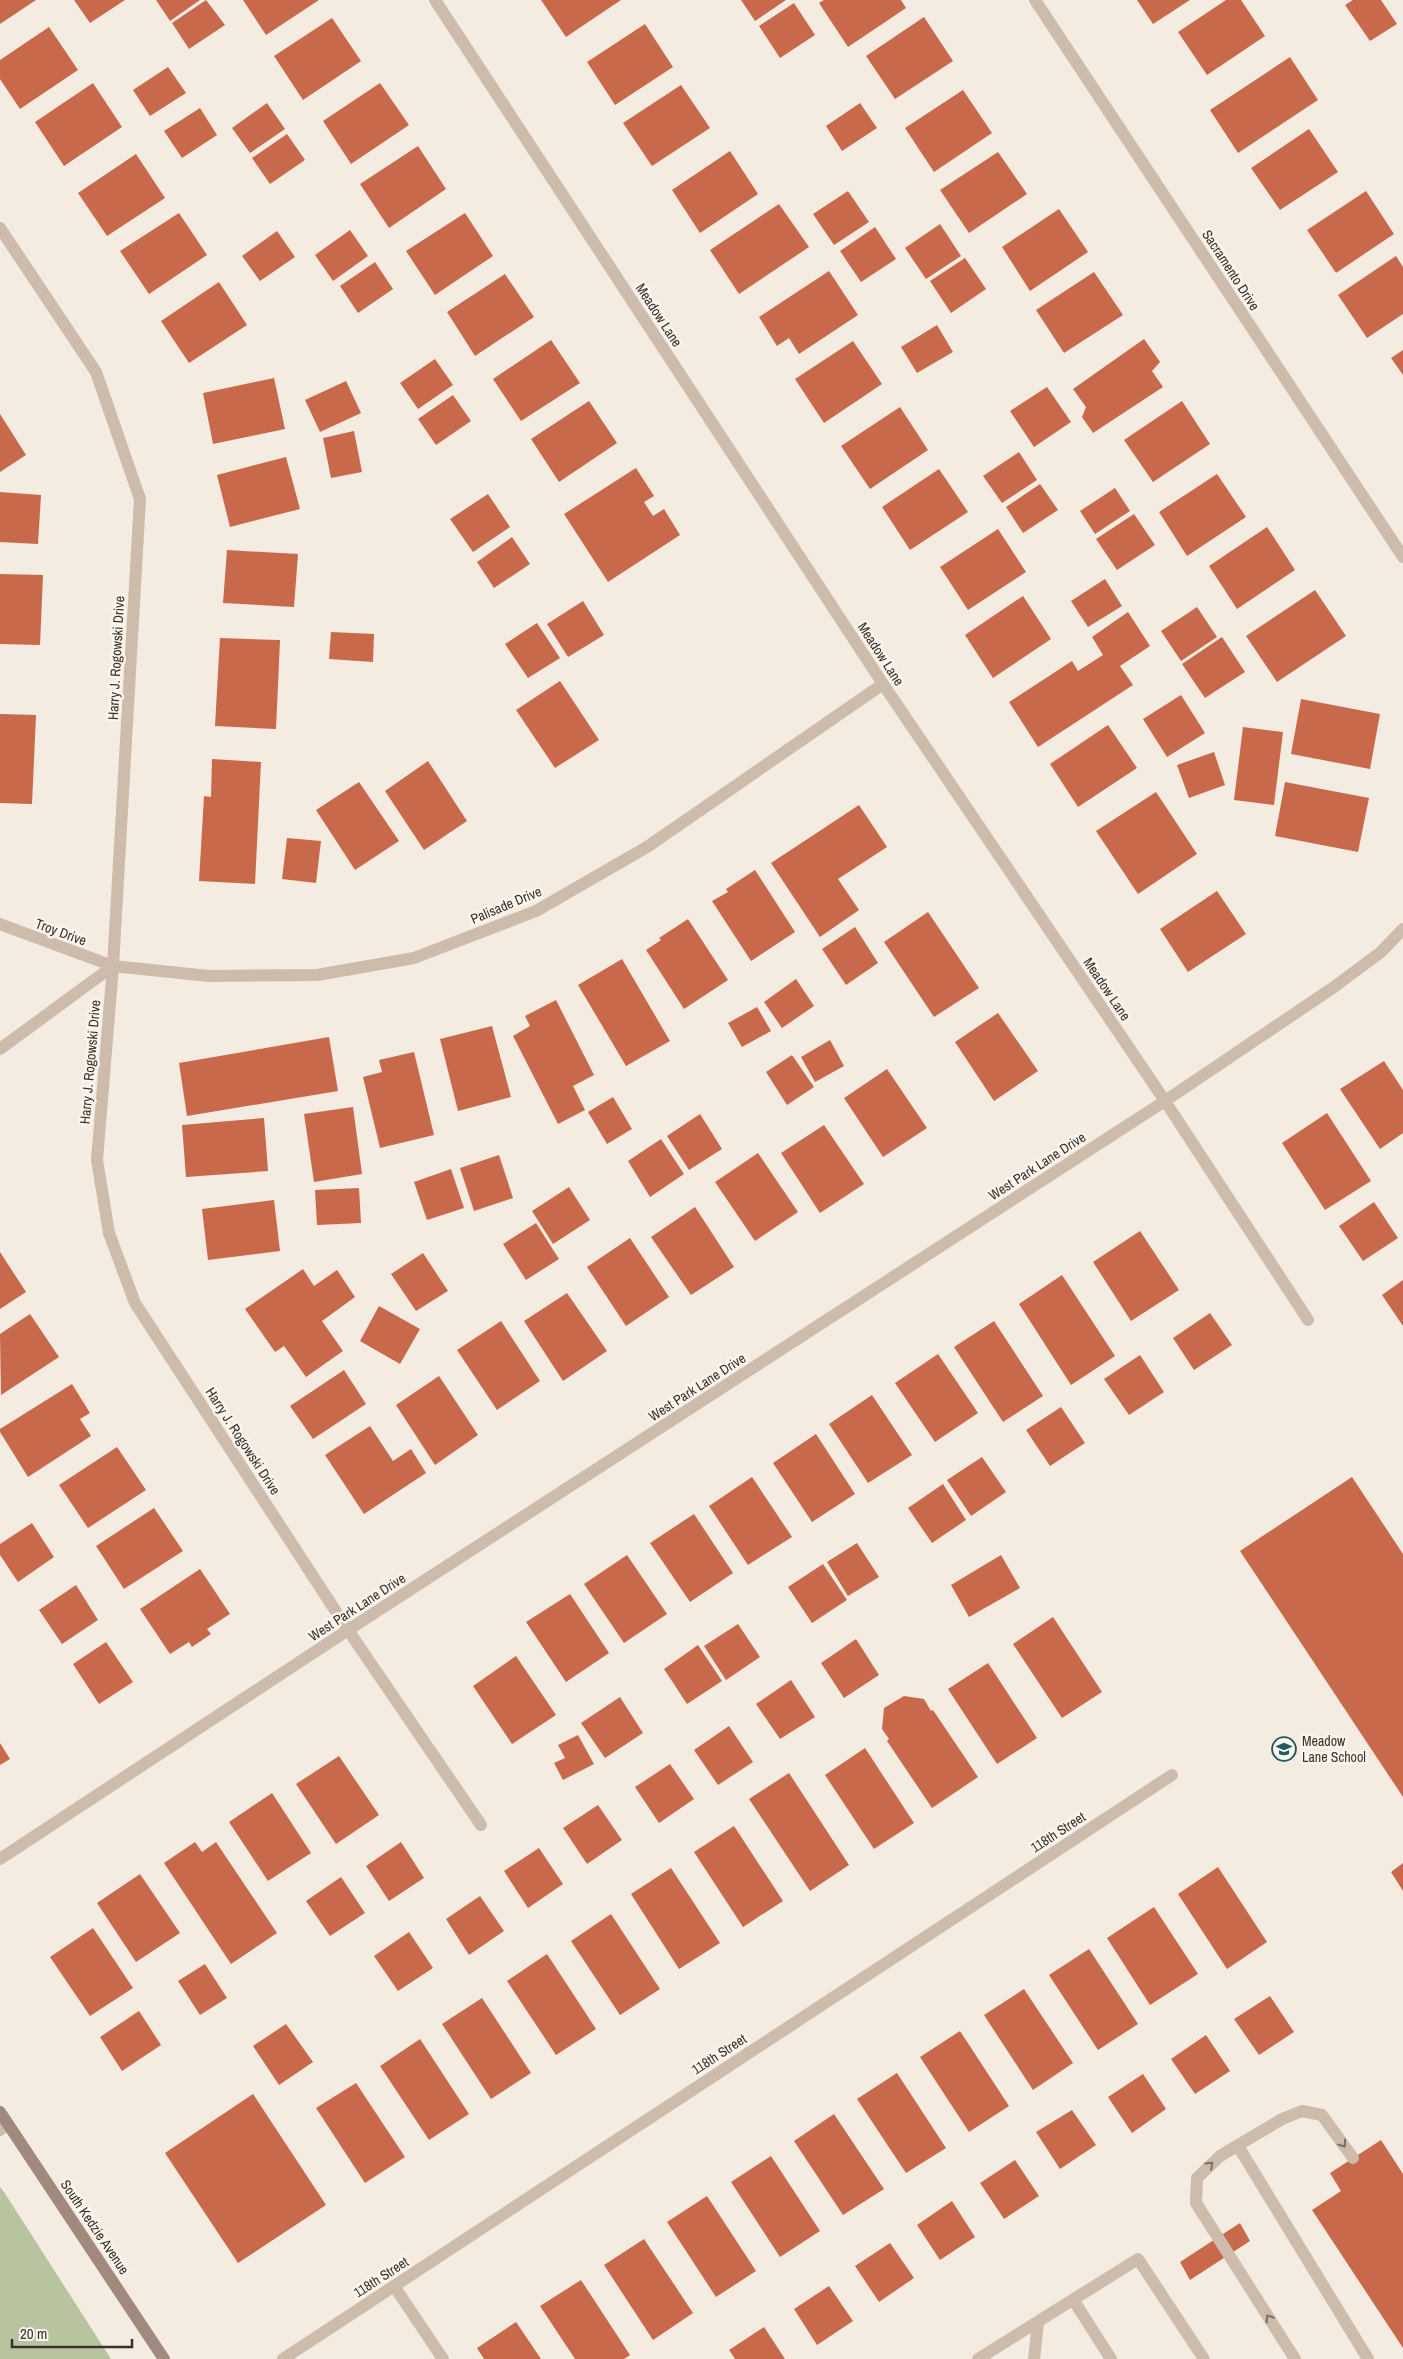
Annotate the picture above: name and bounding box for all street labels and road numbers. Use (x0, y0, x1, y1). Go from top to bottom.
street label: Sacramento Drive (1198, 226, 1264, 314)
street label: Meadow Lane (632, 280, 686, 350)
street label: Harry J. Rogowski Drive (104, 595, 128, 721)
street label: Meadow Lane (854, 619, 908, 689)
street label: Palisade Drive (468, 882, 544, 928)
street label: Troy Drive (33, 914, 89, 950)
street label: Meadow Lane (1079, 954, 1135, 1024)
street label: Harry J. Rogowski Drive (76, 999, 104, 1125)
street label: West Park Lane Drive (985, 1128, 1089, 1204)
street label: West Park Lane Drive (645, 1349, 749, 1425)
street label: Harry J. Rogowski Drive (202, 1384, 284, 1498)
street label: West Park Lane Drive (305, 1569, 409, 1645)
street label: 118th Street (1027, 1808, 1089, 1856)
street label: 118th Street (688, 2030, 750, 2078)
street label: South Kedzie Avenue (57, 2176, 133, 2278)
street label: 118th Street (350, 2253, 412, 2301)

